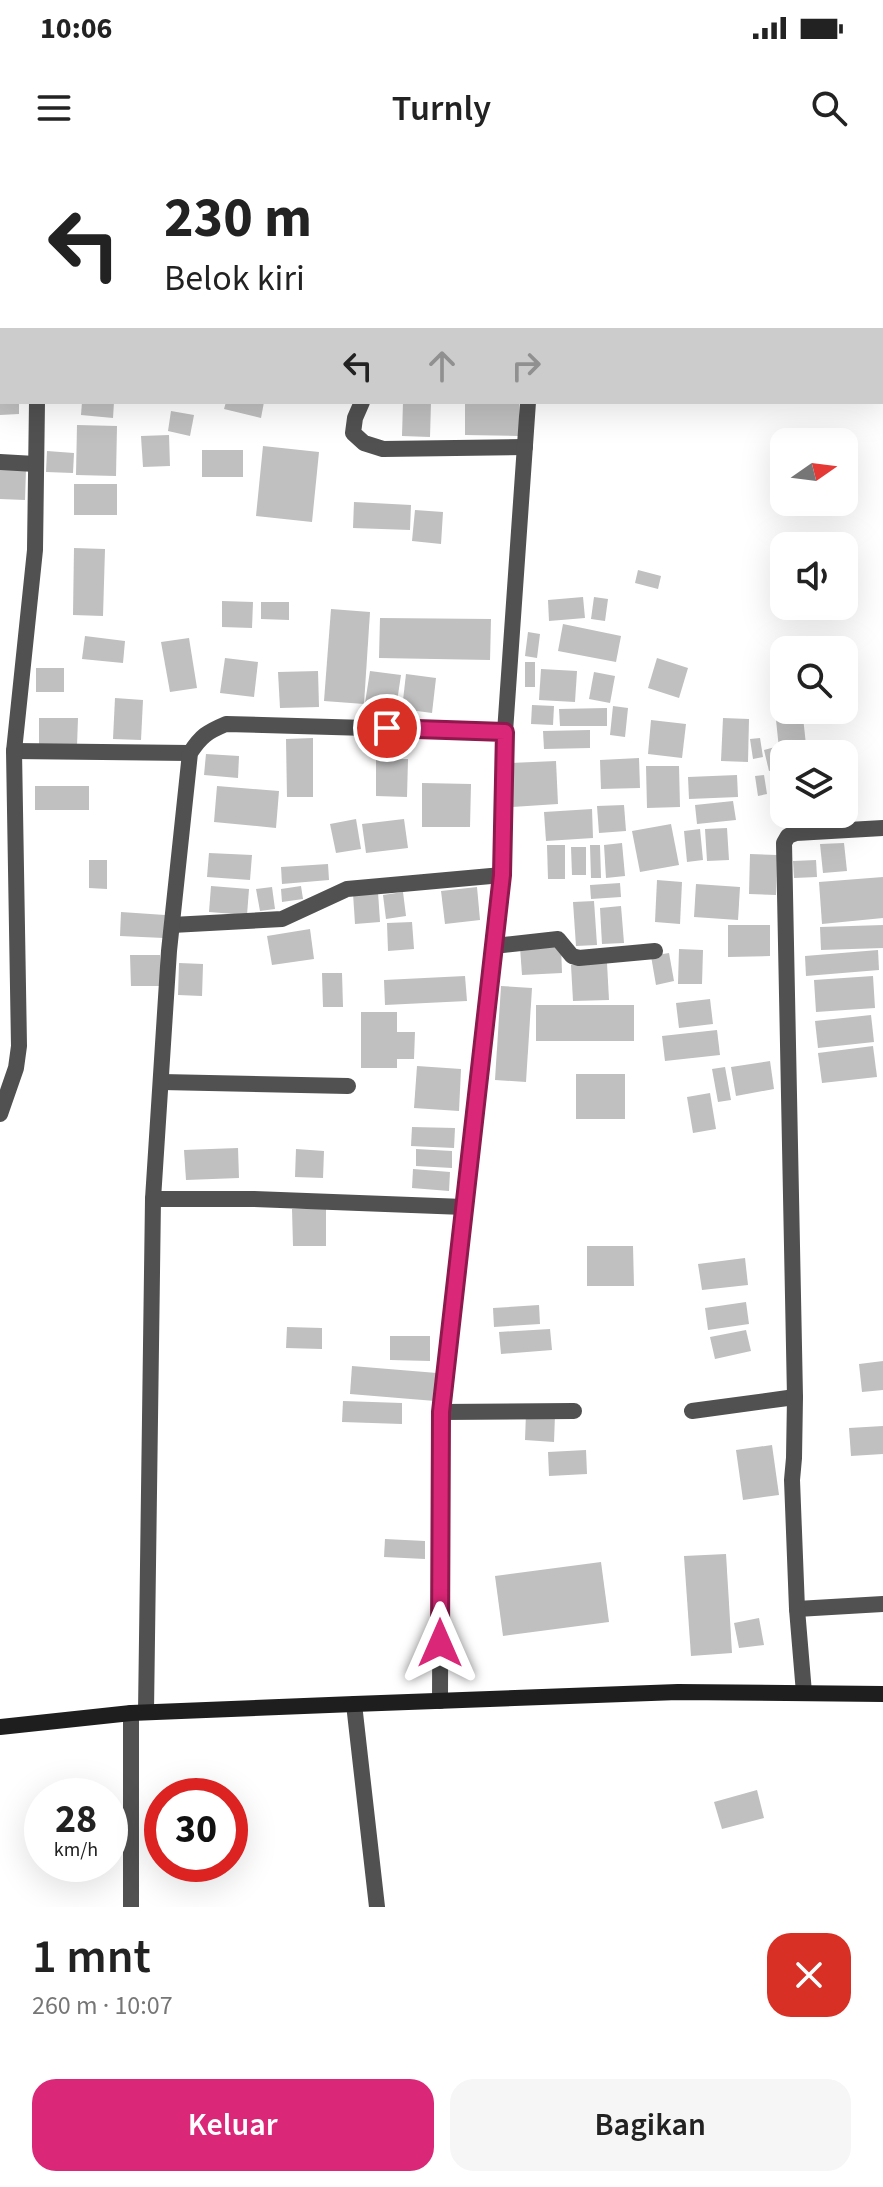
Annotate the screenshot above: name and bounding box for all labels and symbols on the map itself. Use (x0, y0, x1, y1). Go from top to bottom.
north arrow (770, 428, 858, 516)
pin (353, 694, 421, 762)
position arrow (398, 1601, 482, 1685)
speed limit sign: 30 (144, 1778, 248, 1882)

